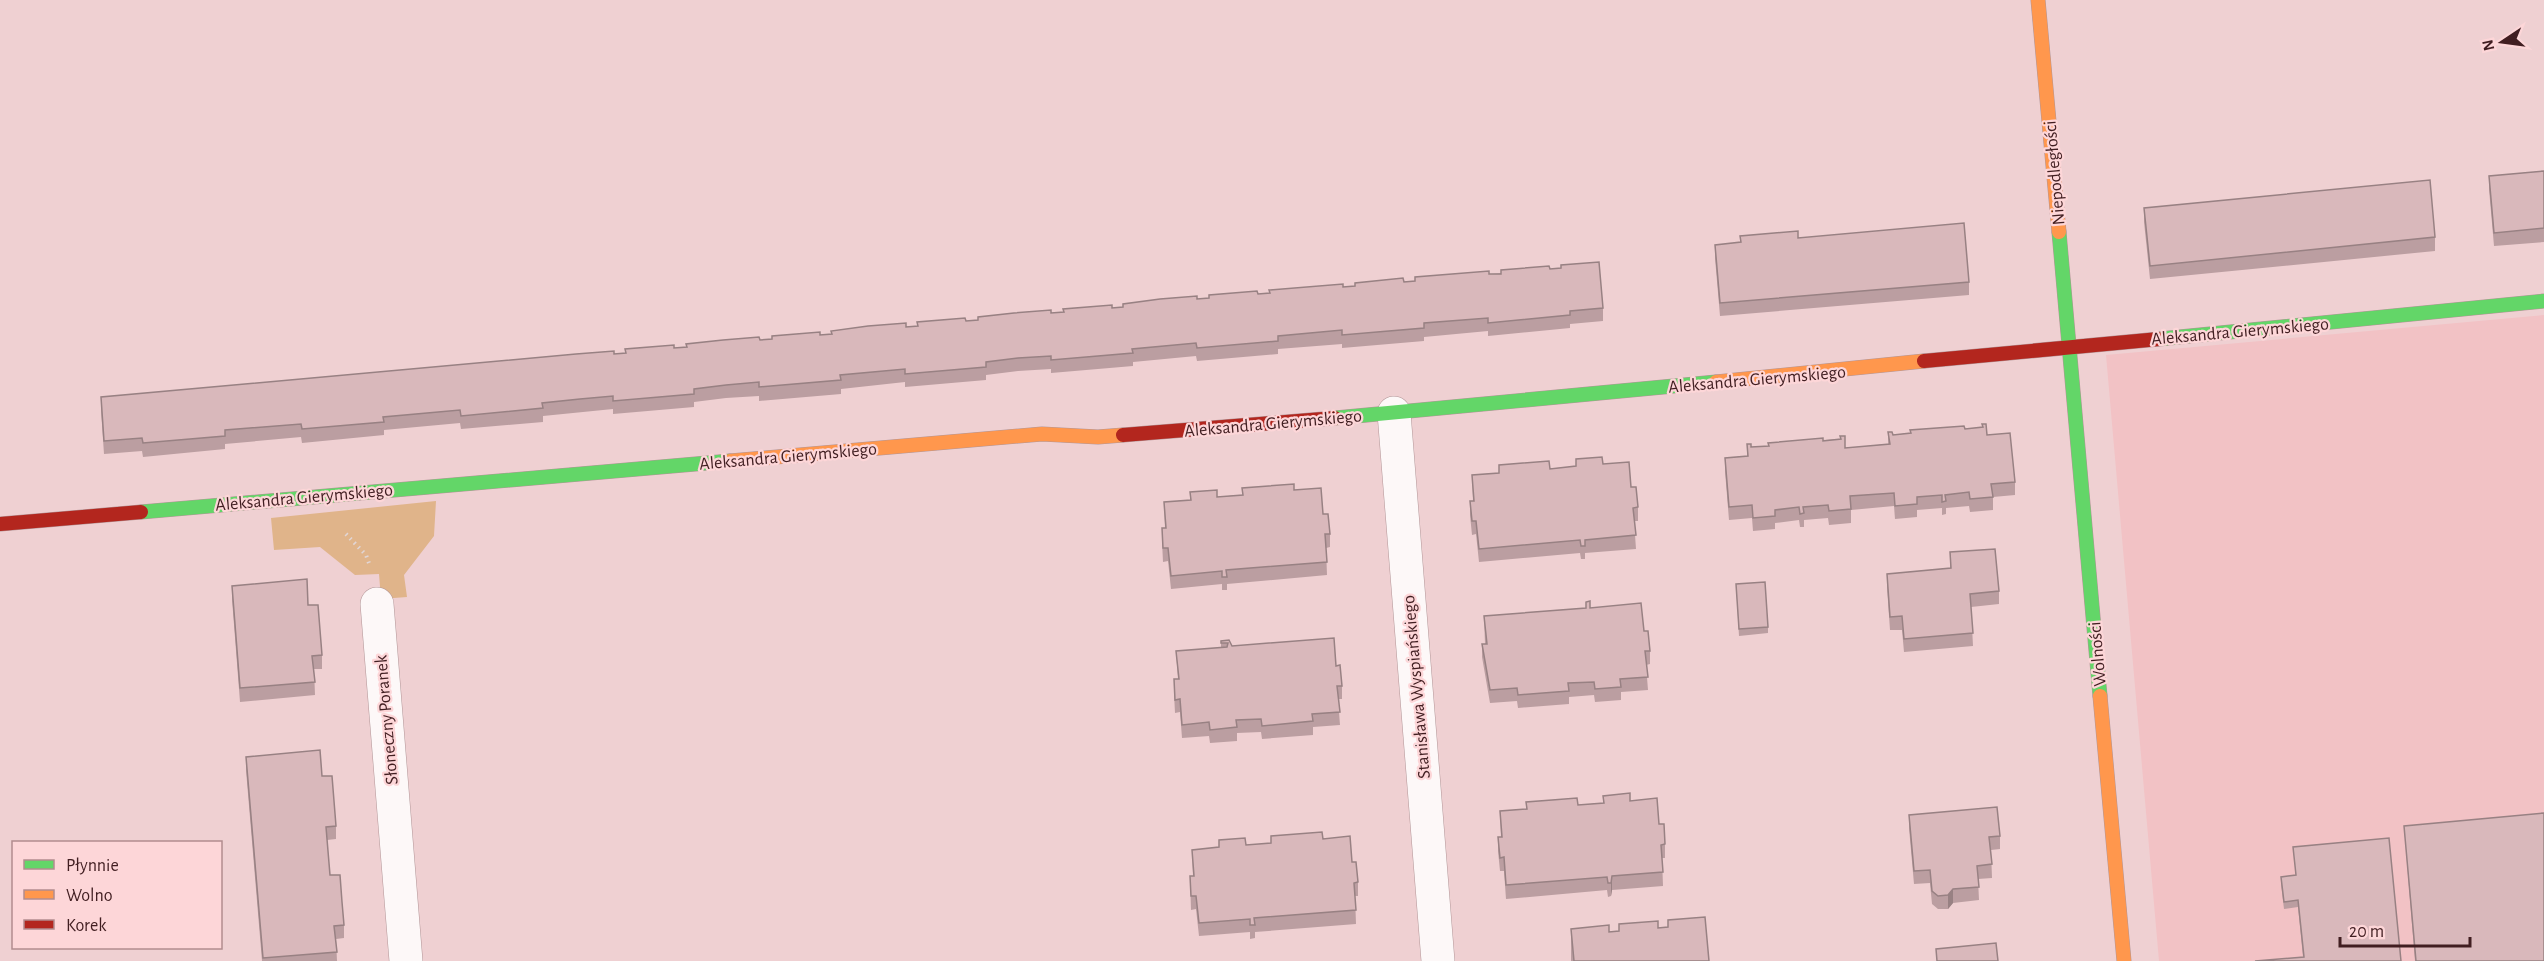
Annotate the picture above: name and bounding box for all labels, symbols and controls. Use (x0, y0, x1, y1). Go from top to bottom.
north arrow (2472, 12, 2532, 72)
text: N (2479, 38, 2497, 52)
street label: Niepodległości (2041, 120, 2069, 226)
street label: Aleksandra Gierymskiego (2151, 315, 2330, 349)
street label: Aleksandra Gierymskiego (1668, 363, 1847, 397)
street label: Aleksandra Gierymskiego (1184, 407, 1363, 441)
street label: Aleksandra Gierymskiego (699, 440, 878, 474)
street label: Aleksandra Gierymskiego (215, 481, 394, 515)
street label: Stanisława Wyspiańskiego (1400, 594, 1434, 780)
street label: Wolności (2086, 621, 2110, 687)
street label: Słoneczny Poranek (372, 653, 402, 786)
legend (12, 841, 222, 949)
text: Płynnie (66, 857, 119, 875)
text: Wolno (66, 887, 113, 905)
scale bar (2340, 910, 2470, 948)
text: Korek (66, 917, 107, 935)
text: 20 m (2349, 923, 2384, 941)

